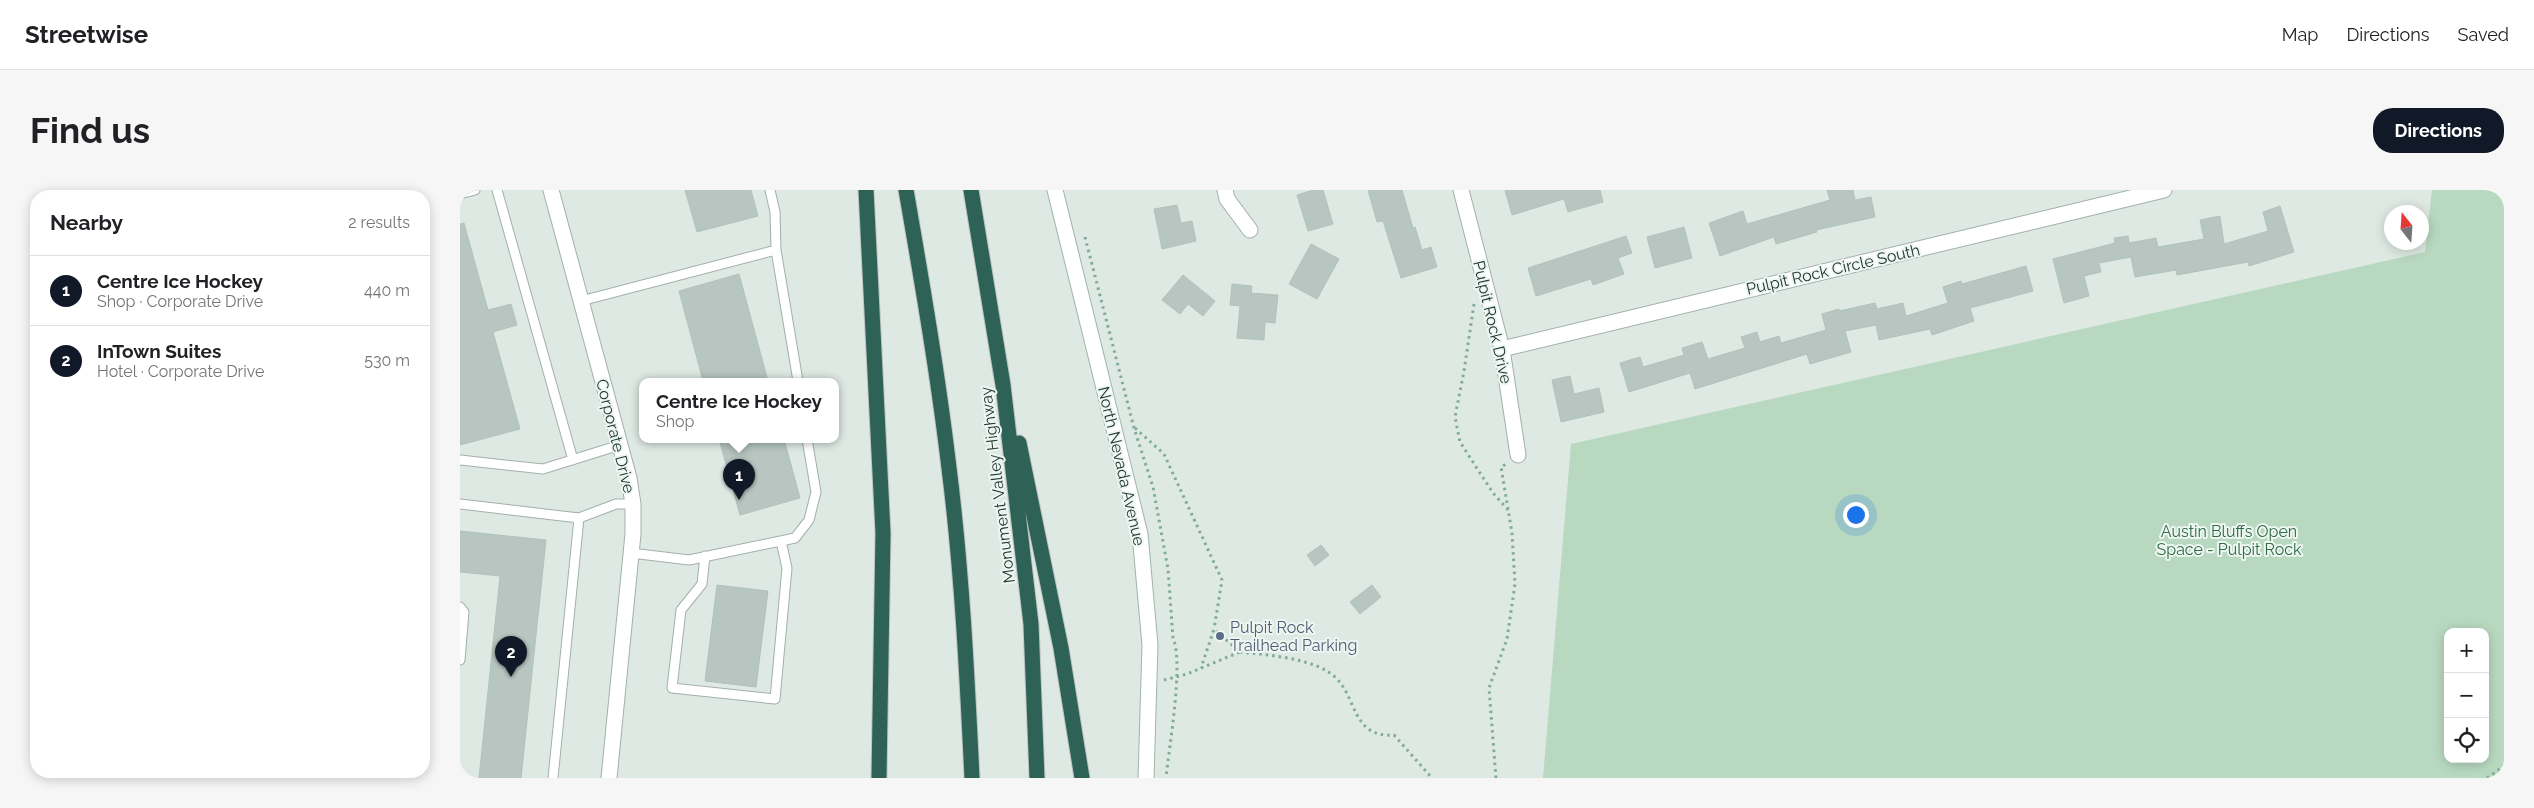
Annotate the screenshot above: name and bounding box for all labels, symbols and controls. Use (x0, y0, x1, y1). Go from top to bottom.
text: Streetwise (25, 20, 148, 49)
text: Map (2282, 24, 2318, 45)
text: Directions (2346, 24, 2430, 45)
text: Saved (2458, 24, 2509, 45)
button: Directions (2373, 108, 2504, 153)
text: Find us (30, 110, 150, 151)
north arrow (2384, 205, 2429, 250)
text: Nearby (50, 210, 123, 235)
text: 2 results (348, 213, 410, 232)
street label: Pulpit Rock Circle South (1744, 240, 1922, 299)
street label: Pulpit Rock Drive (1469, 259, 1516, 386)
text: Centre Ice Hockey (97, 270, 263, 292)
text: 1 (62, 281, 70, 300)
text: 440 m (364, 281, 410, 300)
text: Shop · Corporate Drive (97, 292, 263, 311)
text: InTown Suites (97, 340, 221, 362)
text: 2 (61, 351, 71, 370)
text: 530 m (364, 351, 410, 370)
text: Hotel · Corporate Drive (97, 362, 264, 381)
street label: Corporate Drive (592, 377, 639, 495)
popup (639, 378, 839, 443)
street label: Monument Valley Highway (976, 385, 1019, 584)
street label: North Nevada Avenue (1094, 385, 1149, 548)
text: Centre Ice Hockey (656, 390, 822, 412)
text: Shop (656, 412, 694, 431)
pin: 1 (723, 459, 755, 500)
your location (1843, 502, 1869, 528)
park label: Austin Bluffs Open Space - Pulpit Rock (2157, 522, 2302, 559)
place label: Pulpit Rock Trailhead Parking (1230, 618, 1357, 655)
map controls (2444, 628, 2489, 763)
button: + (2444, 628, 2489, 673)
marker: Pulpit Rock Trailhead Parking (1214, 630, 1226, 642)
pin: 2 (495, 636, 527, 677)
button: − (2444, 673, 2489, 718)
button: locate (2444, 718, 2489, 763)

